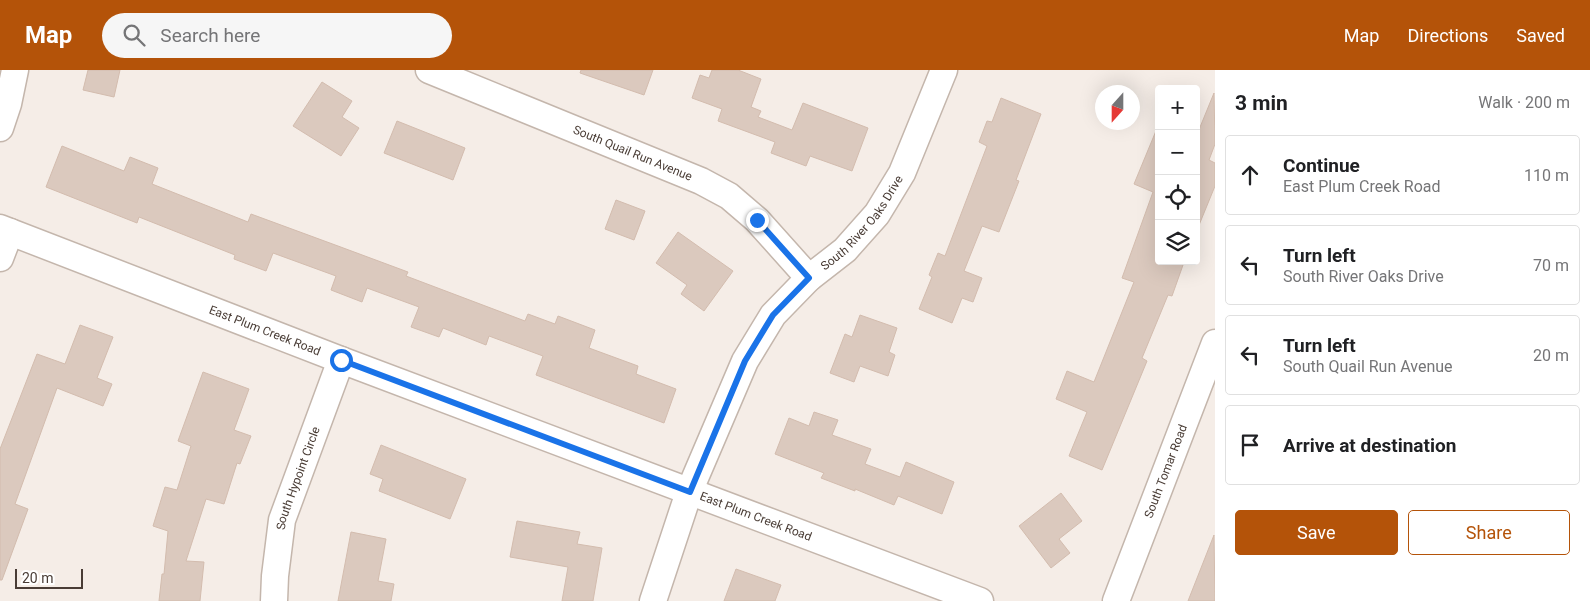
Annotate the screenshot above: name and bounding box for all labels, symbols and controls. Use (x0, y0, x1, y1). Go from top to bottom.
search box (102, 13, 452, 58)
text: Map (25, 21, 72, 49)
icon: search (120, 21, 148, 49)
text: Search here (160, 24, 260, 47)
text: Map (1344, 25, 1379, 46)
text: Directions (1407, 25, 1488, 46)
text: Saved (1516, 25, 1565, 46)
north arrow (1095, 85, 1140, 130)
map controls (1155, 85, 1200, 265)
button: + (1155, 85, 1200, 130)
text: 3 min (1235, 91, 1288, 115)
text: Walk · 200 m (1478, 93, 1570, 112)
street label: South Quail Run Avenue (571, 123, 694, 184)
button: − (1155, 130, 1200, 175)
text: Continue (1283, 154, 1360, 177)
icon: ahead (1236, 161, 1264, 189)
text: 110 m (1524, 166, 1569, 185)
street label: South River Oaks Drive (818, 173, 906, 273)
button: locate (1155, 175, 1200, 220)
text: East Plum Creek Road (1283, 177, 1441, 196)
route end (746, 209, 769, 232)
button: layers (1155, 220, 1200, 265)
text: Turn left (1283, 244, 1356, 267)
icon: left (1236, 251, 1264, 279)
text: 70 m (1533, 256, 1569, 275)
text: South River Oaks Drive (1283, 267, 1444, 286)
street label: East Plum Creek Road (207, 303, 323, 358)
text: Turn left (1283, 334, 1356, 357)
icon: left (1236, 341, 1264, 369)
text: 20 m (1533, 346, 1569, 365)
route start (330, 349, 353, 372)
text: South Quail Run Avenue (1283, 357, 1453, 376)
street label: South Tomar Road (1142, 422, 1190, 520)
street label: South Hypoint Circle (274, 425, 323, 531)
icon: arrive (1236, 431, 1264, 459)
text: Arrive at destination (1283, 434, 1456, 457)
street label: East Plum Creek Road (698, 489, 814, 544)
button: Save (1235, 510, 1398, 555)
button: Share (1408, 510, 1570, 555)
scale bar (15, 566, 82, 589)
text: 20 m (22, 570, 54, 586)

